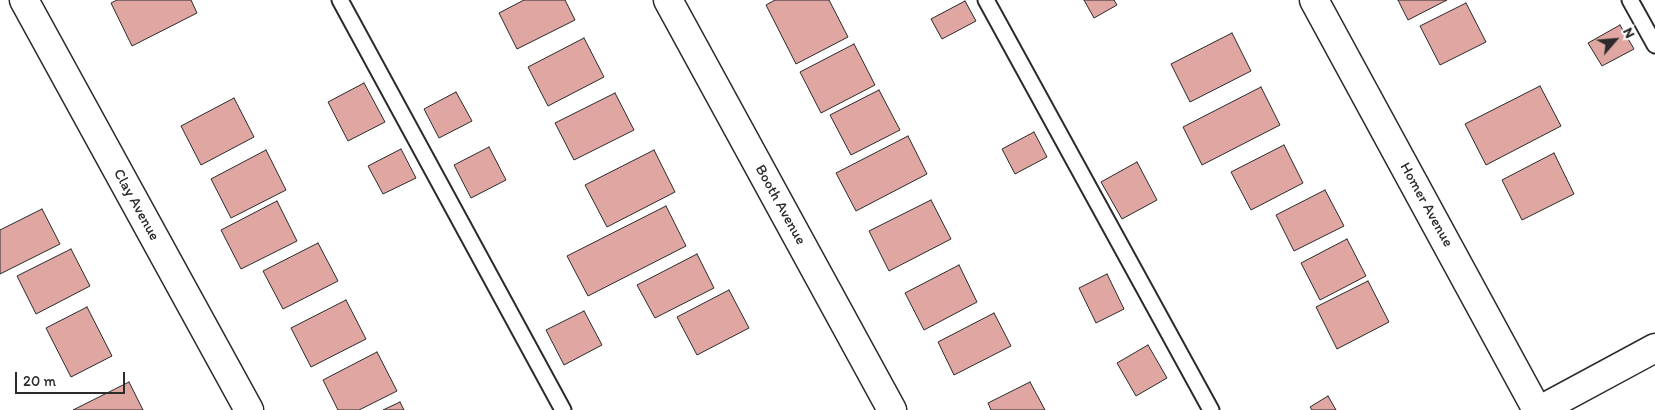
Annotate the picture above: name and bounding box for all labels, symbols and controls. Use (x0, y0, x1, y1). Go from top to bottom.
north arrow (1590, 15, 1640, 65)
text: N (1619, 25, 1639, 41)
street label: Homer Avenue (1395, 160, 1457, 250)
street label: Booth Avenue (751, 162, 809, 248)
street label: Clay Avenue (109, 166, 163, 244)
scale bar (18, 362, 128, 394)
text: 20 m (23, 372, 56, 390)

